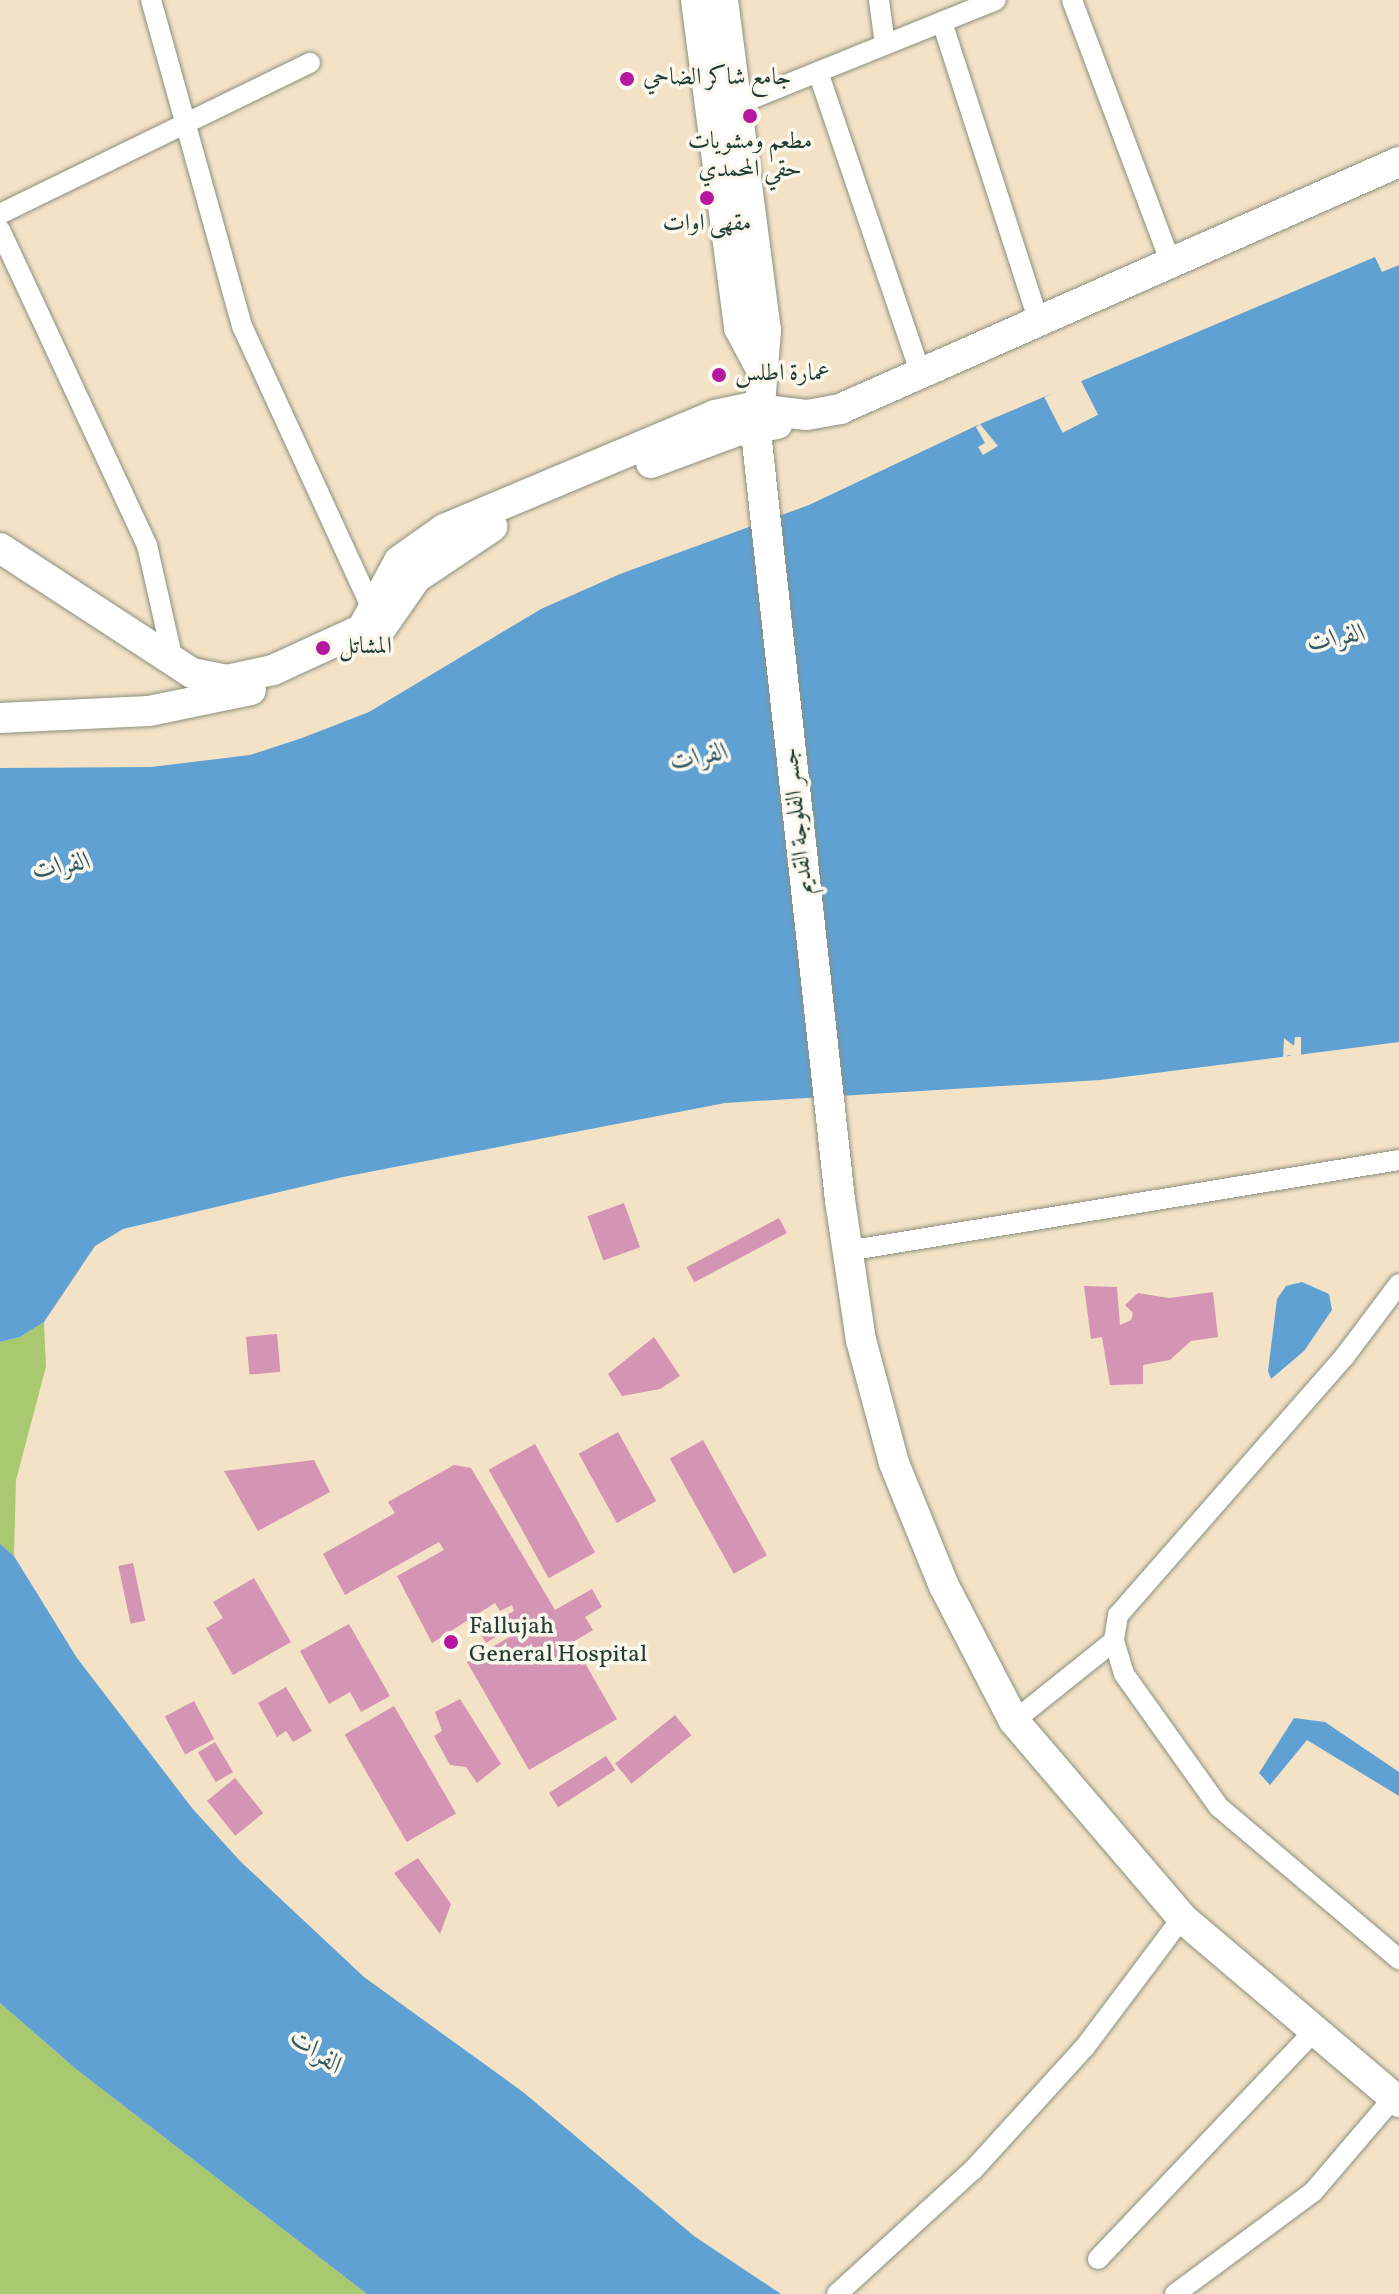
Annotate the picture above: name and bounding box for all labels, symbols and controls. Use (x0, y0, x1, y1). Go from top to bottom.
place label: جامع شاكر الضاحي (643, 65, 792, 93)
marker: جامع شاكر الضاحي (618, 70, 636, 88)
marker: مطعم ومشويات حقي المحمدي (741, 107, 759, 125)
place label: مطعم ومشويات حقي المحمدي (688, 129, 812, 185)
marker: مقهى اوات (698, 189, 716, 207)
place label: مقهى اوات (663, 211, 751, 239)
place label: عمارة اطلس (735, 361, 830, 389)
marker: عمارة اطلس (710, 366, 728, 384)
water label: الفرات (1305, 618, 1369, 660)
place label: المشاتل (339, 634, 392, 662)
marker: المشاتل (314, 639, 332, 657)
water label: الفرات (668, 737, 732, 779)
street label: جسر الفلوجة القديم (777, 746, 821, 896)
water label: الفرات (30, 847, 94, 887)
place label: Fallujah General Hospital (469, 1614, 647, 1670)
marker: Fallujah General Hospital (440, 1631, 462, 1653)
water label: الفرات (283, 2023, 349, 2083)

